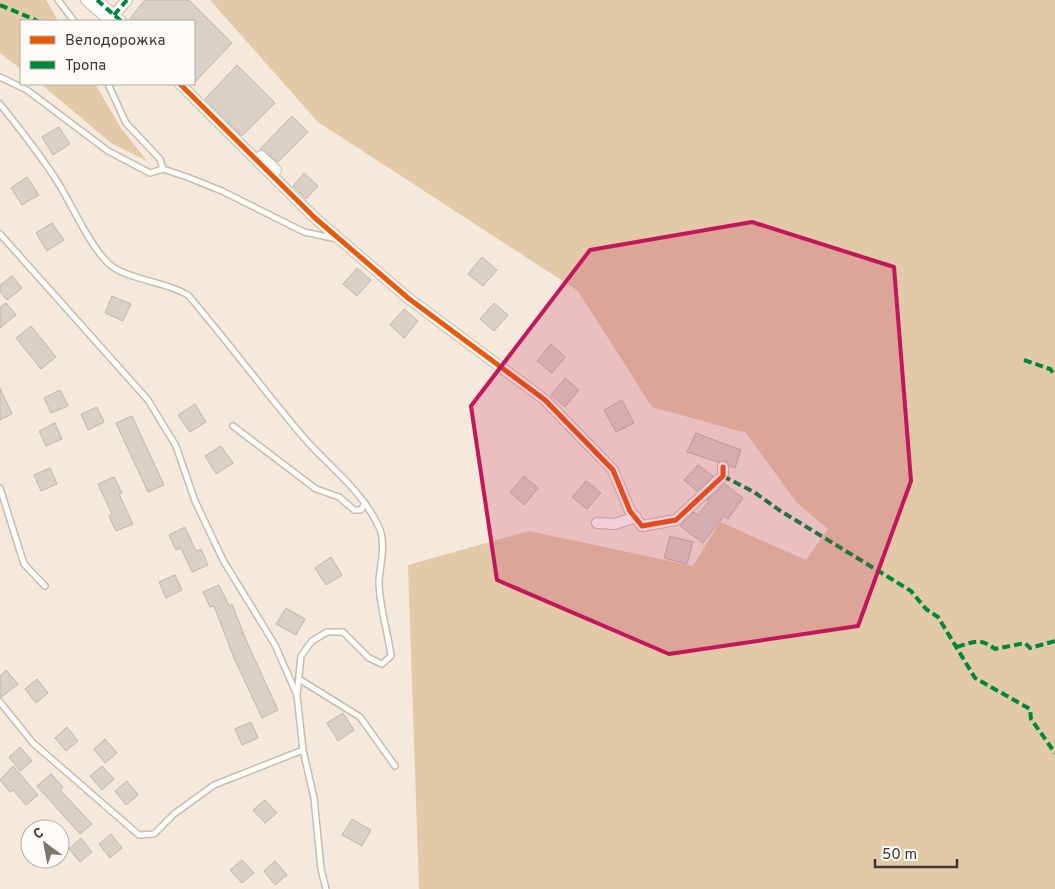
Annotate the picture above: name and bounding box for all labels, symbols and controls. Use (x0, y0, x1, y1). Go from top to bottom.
legend (20, 20, 195, 85)
text: Велодорожка (65, 32, 165, 51)
text: Тропа (65, 57, 106, 76)
north arrow (20, 819, 70, 869)
text: С (31, 825, 47, 844)
scale bar (875, 836, 958, 868)
text: 50 m (882, 846, 917, 865)

